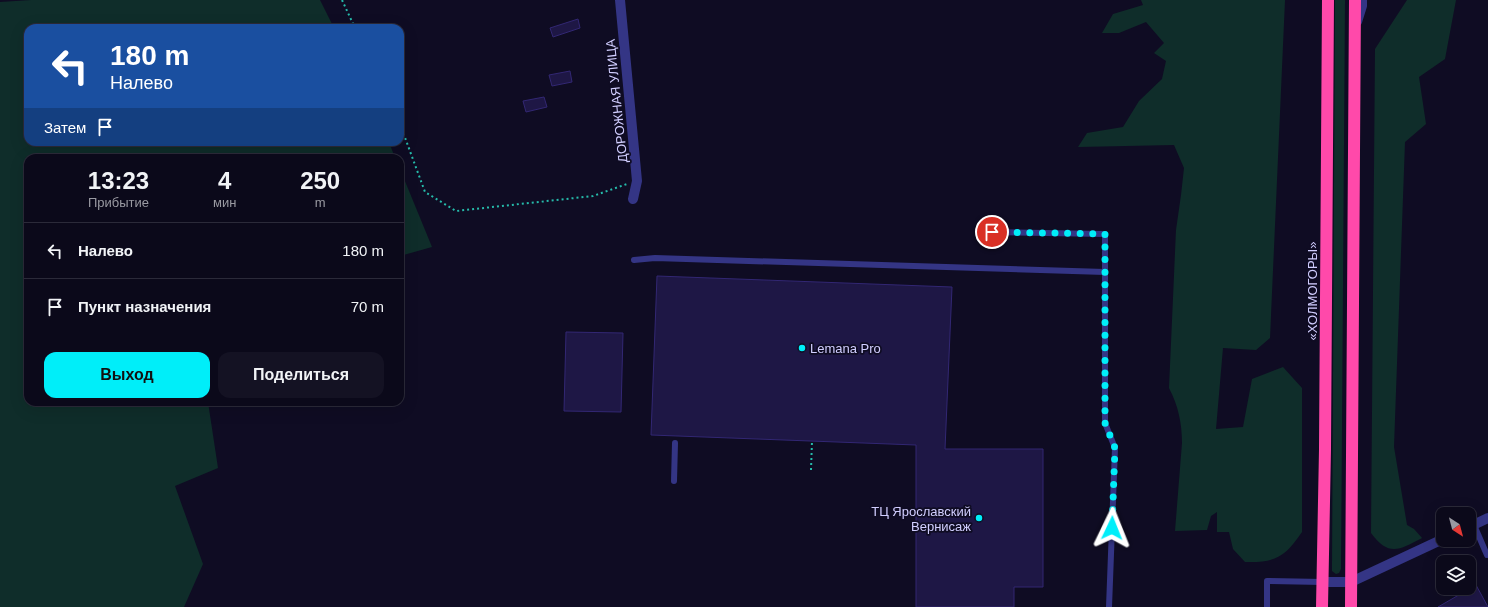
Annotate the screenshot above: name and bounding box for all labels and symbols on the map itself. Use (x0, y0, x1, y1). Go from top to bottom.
street label: ДОРОЖНАЯ УЛИЦА (603, 38, 630, 163)
pin (975, 215, 1009, 249)
street label: «ХОЛМОГОРЫ» (1305, 242, 1320, 340)
place label: Lemana Pro (810, 341, 881, 356)
marker: Lemana Pro (797, 343, 807, 353)
place label: ТЦ Ярославский Вернисаж (871, 504, 971, 534)
position arrow (1091, 507, 1133, 549)
north arrow (1436, 507, 1476, 547)
marker: ТЦ Ярославский Вернисаж (974, 513, 984, 523)

